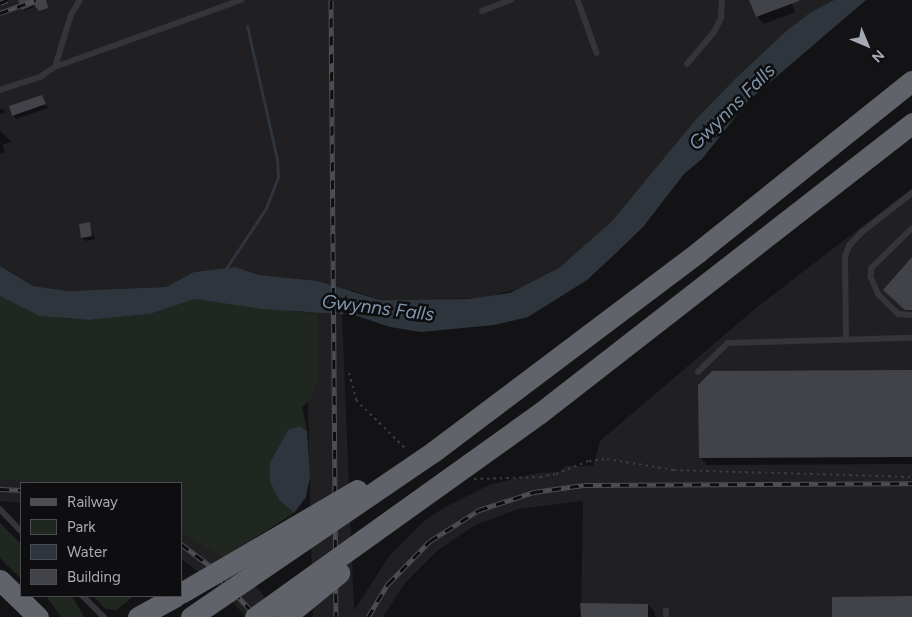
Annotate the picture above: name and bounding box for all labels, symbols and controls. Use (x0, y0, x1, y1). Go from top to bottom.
north arrow (842, 20, 892, 70)
text: N (868, 46, 888, 66)
water label: Gwynns Falls (684, 59, 780, 155)
water label: Gwynns Falls (321, 290, 435, 326)
legend (20, 482, 182, 597)
text: Railway (67, 493, 118, 511)
text: Park (67, 518, 96, 536)
text: Water (67, 543, 107, 561)
text: Building (67, 568, 121, 586)

